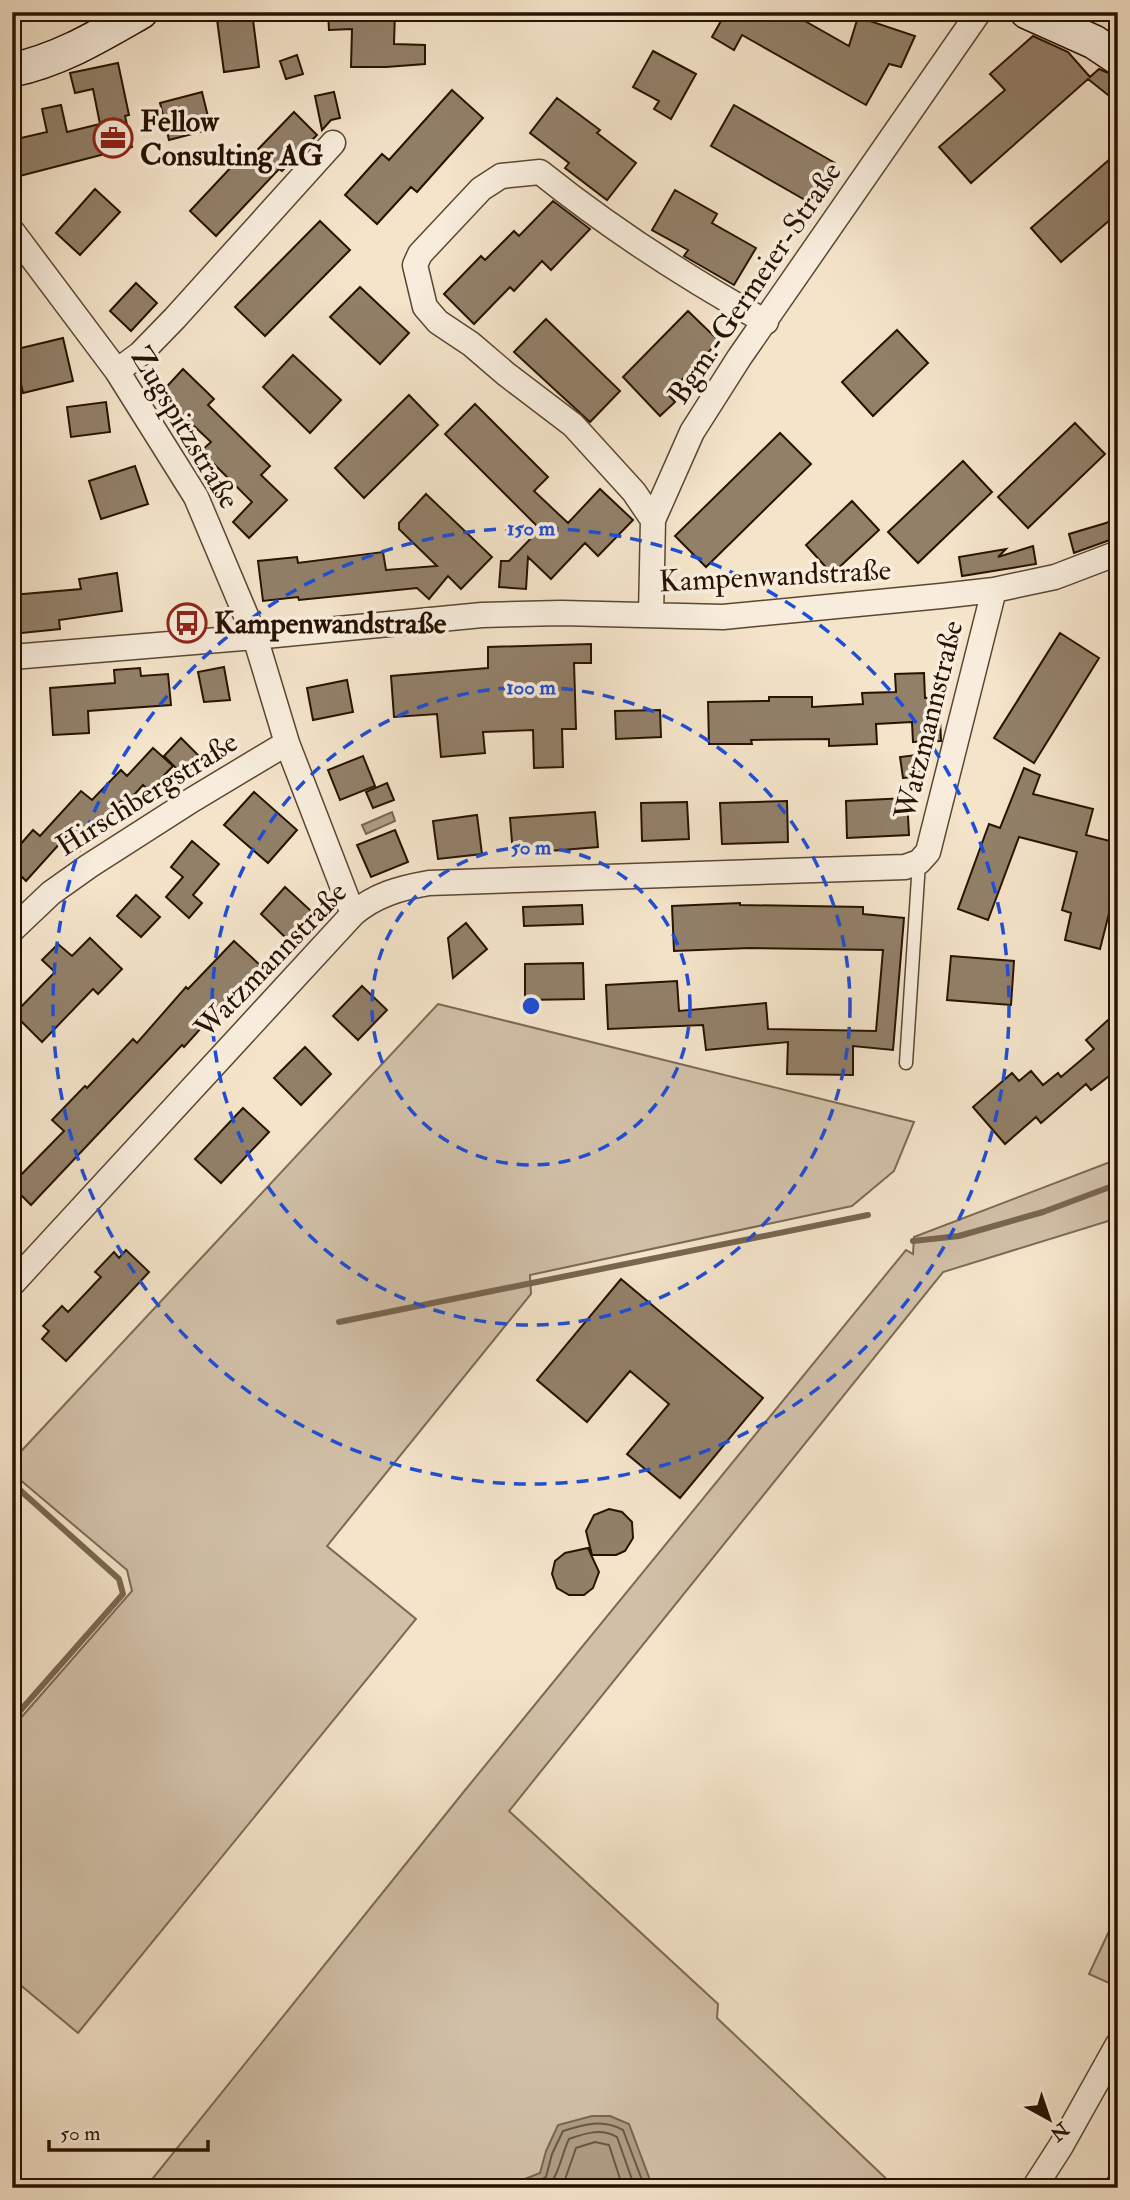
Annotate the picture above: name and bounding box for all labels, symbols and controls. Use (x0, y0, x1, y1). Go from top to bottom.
place label: Fellow Consulting AG (140, 103, 323, 174)
office icon: Fellow Consulting AG (92, 117, 134, 159)
street label: Bgm.-Germeier-Straße (660, 155, 850, 411)
street label: Zugspitzstraße (122, 340, 248, 516)
text: 150 m (507, 515, 556, 542)
street label: Kampenwandstraße (658, 551, 892, 601)
bus stop icon: Kampenwandstraße (166, 602, 208, 644)
place label: Kampenwandstraße (214, 605, 447, 642)
street label: Watzmannstraße (886, 617, 972, 824)
text: 100 m (506, 674, 557, 701)
street label: Hirschbergstraße (49, 723, 245, 865)
text: 50 m (511, 834, 552, 861)
street label: Watzmannstraße (186, 874, 355, 1047)
centre of rings (519, 994, 543, 1018)
north arrow (1014, 2084, 1084, 2154)
scale bar (49, 2109, 208, 2153)
text: N (1044, 2116, 1074, 2147)
text: 50 m (60, 2120, 101, 2147)

